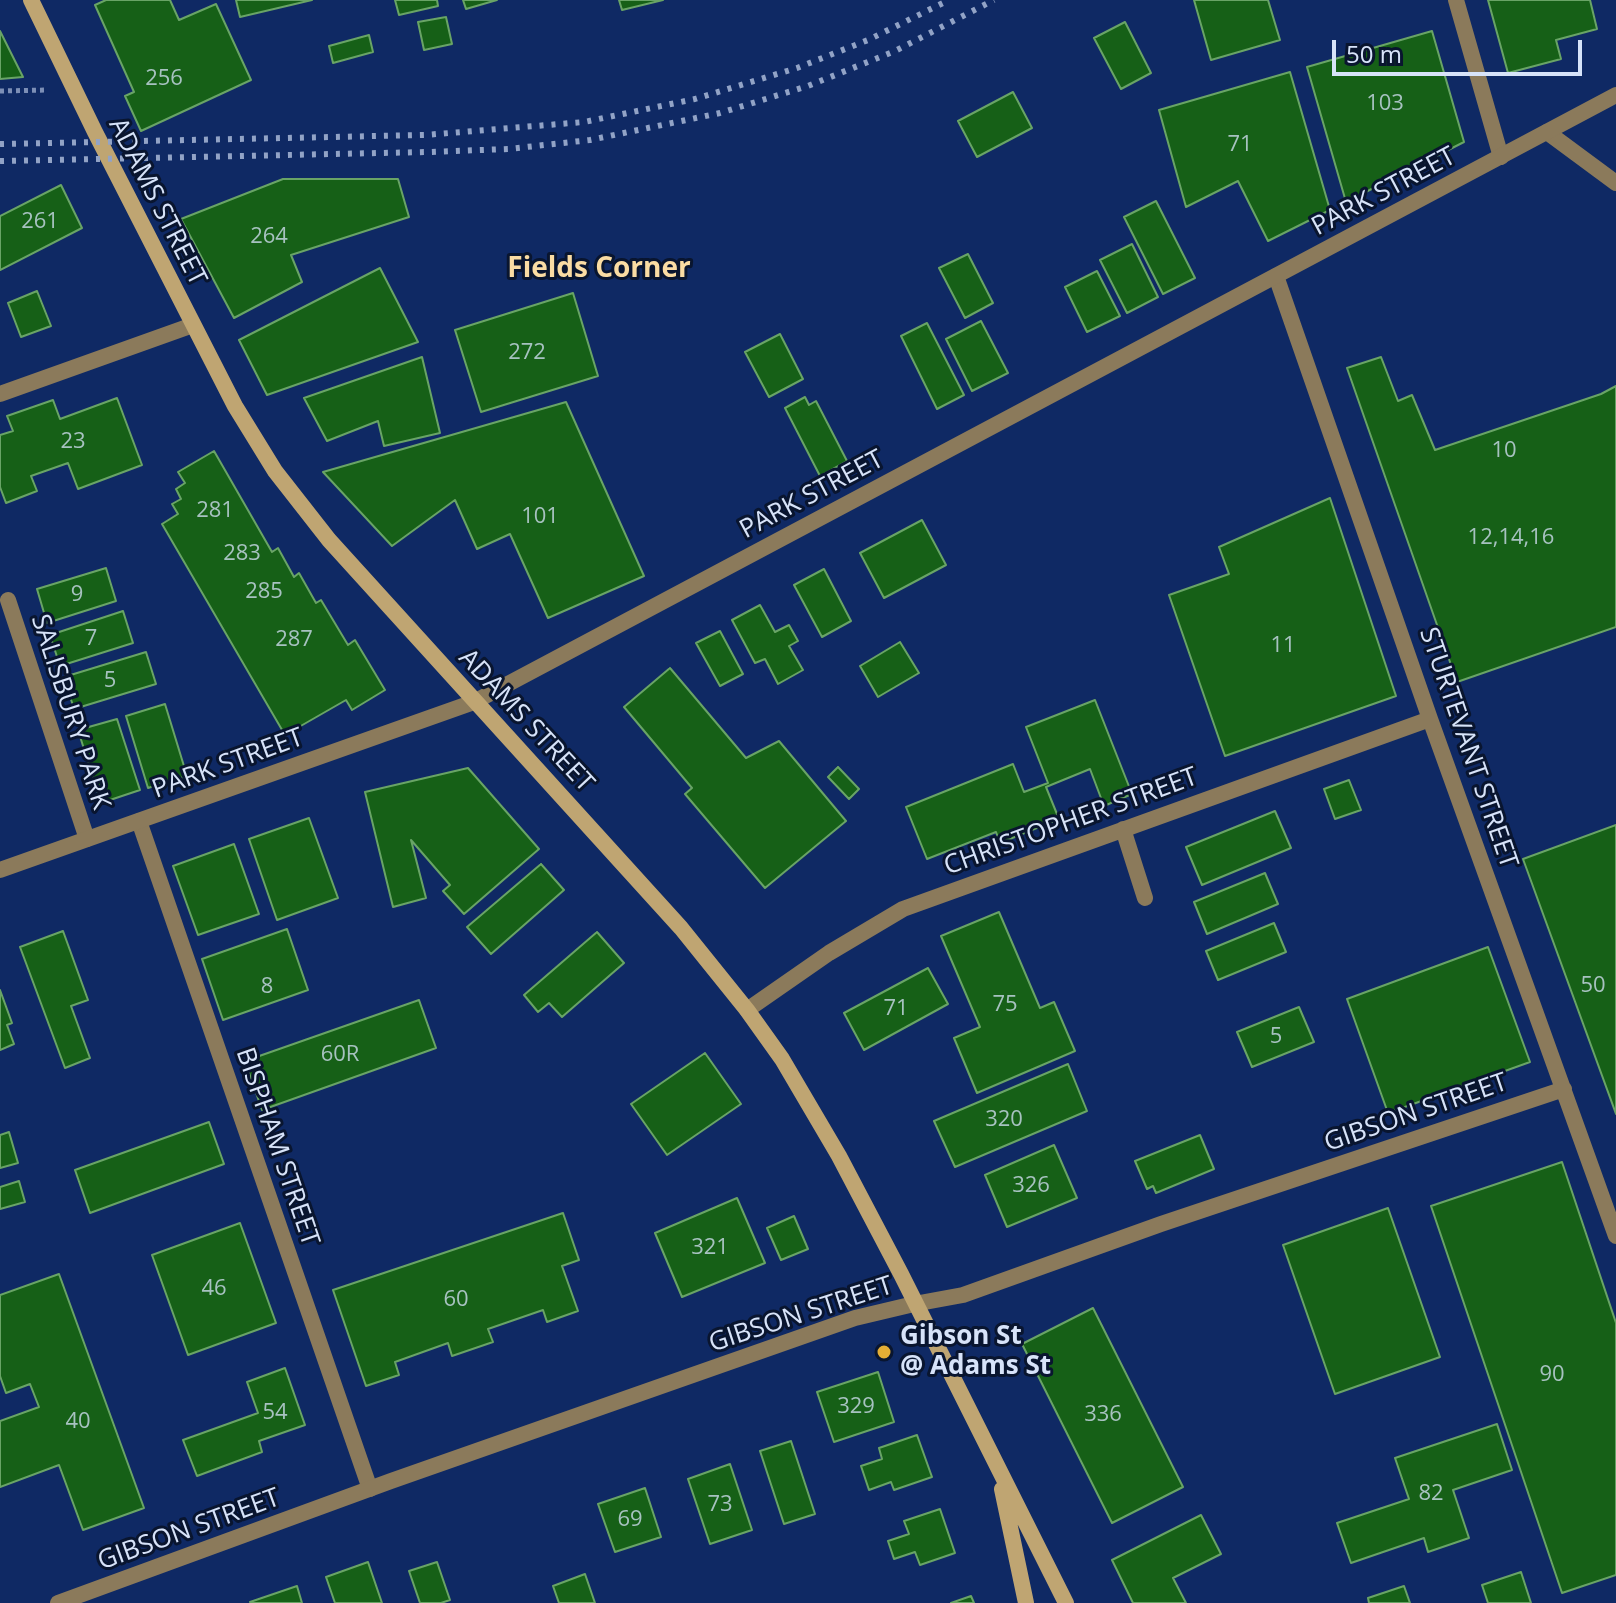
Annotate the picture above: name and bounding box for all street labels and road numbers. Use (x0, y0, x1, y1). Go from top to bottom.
street label: ADAMS STREET (101, 113, 213, 291)
street label: PARK STREET (1307, 141, 1461, 243)
street label: PARK STREET (735, 444, 889, 546)
street label: SALISBURY PARK (24, 611, 116, 813)
street label: STURTEVANT STREET (1412, 623, 1524, 873)
street label: ADAMS STREET (452, 643, 600, 799)
street label: PARK STREET (148, 722, 308, 806)
street label: CHRISTOPHER STREET (940, 762, 1202, 882)
street label: BISPHAM STREET (228, 1044, 326, 1250)
street label: GIBSON STREET (1320, 1067, 1512, 1159)
street label: GIBSON STREET (705, 1271, 897, 1359)
street label: GIBSON STREET (94, 1483, 284, 1577)

